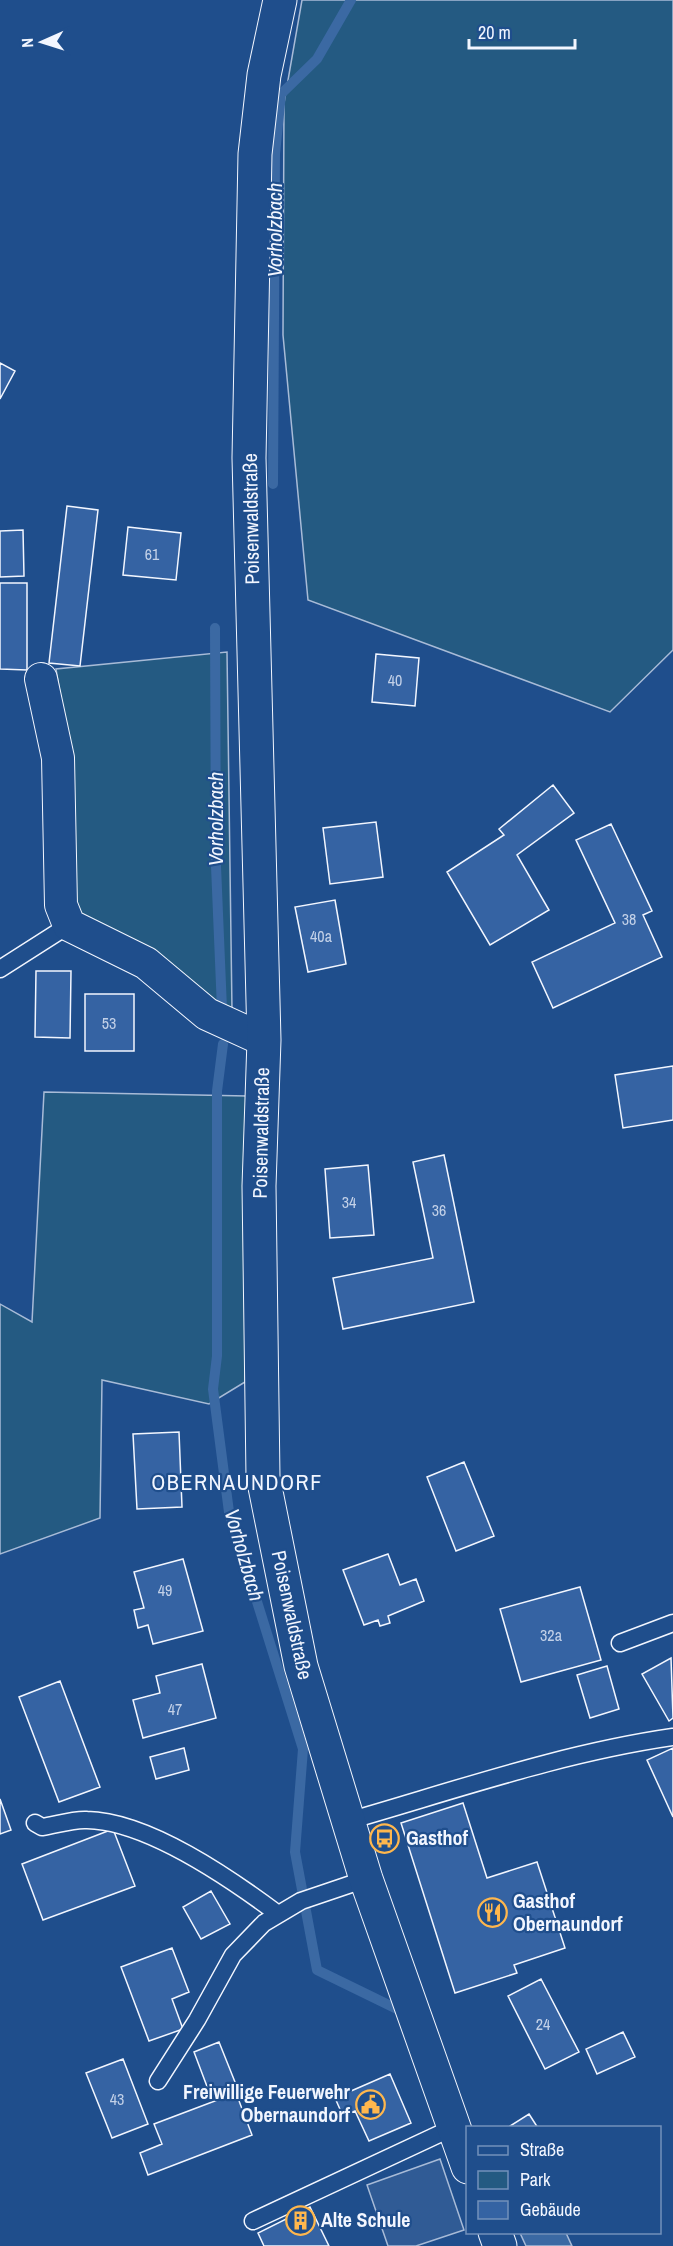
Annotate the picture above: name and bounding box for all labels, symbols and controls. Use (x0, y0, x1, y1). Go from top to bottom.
north arrow (12, 12, 72, 72)
scale bar (469, 12, 576, 50)
text: 20 m (478, 20, 511, 45)
text: N (16, 37, 38, 48)
water label: Vorholzbach (260, 183, 289, 277)
street label: Poisenwaldstraße (236, 453, 265, 585)
house number: 61 (145, 543, 160, 565)
house number: 40 (388, 669, 402, 691)
water label: Vorholzbach (201, 772, 230, 866)
house number: 38 (622, 908, 636, 930)
house number: 40a (310, 925, 333, 947)
house number: 53 (102, 1012, 116, 1034)
street label: Poisenwaldstraße (246, 1067, 275, 1199)
house number: 34 (342, 1191, 356, 1213)
house number: 36 (432, 1199, 446, 1221)
district label: OBERNAUNDORF (151, 1467, 323, 1497)
water label: Vorholzbach (218, 1505, 271, 1604)
street label: Poisenwaldstraße (266, 1548, 319, 1682)
house number: 49 (158, 1579, 172, 1601)
house number: 32a (540, 1624, 563, 1646)
house number: 47 (168, 1698, 182, 1720)
bus stop icon: Gasthof (369, 1822, 401, 1854)
place label: Gasthof (406, 1824, 468, 1851)
place label: Gasthof Obernaundorf (513, 1887, 623, 1937)
restaurant icon: Gasthof Obernaundorf (476, 1897, 508, 1929)
house number: 24 (536, 2013, 550, 2035)
place label: Freiwillige Feuerwehr Obernaundorf (183, 2078, 351, 2128)
house number: 43 (110, 2088, 124, 2110)
public building icon: Freiwillige Feuerwehr Obernaundorf (355, 2088, 387, 2120)
legend (466, 2126, 661, 2234)
text: Straße (520, 2137, 564, 2162)
text: Park (520, 2167, 551, 2192)
text: Gebäude (520, 2197, 581, 2222)
building icon: Alte Schule (284, 2204, 316, 2236)
place label: Alte Schule (321, 2206, 410, 2233)

